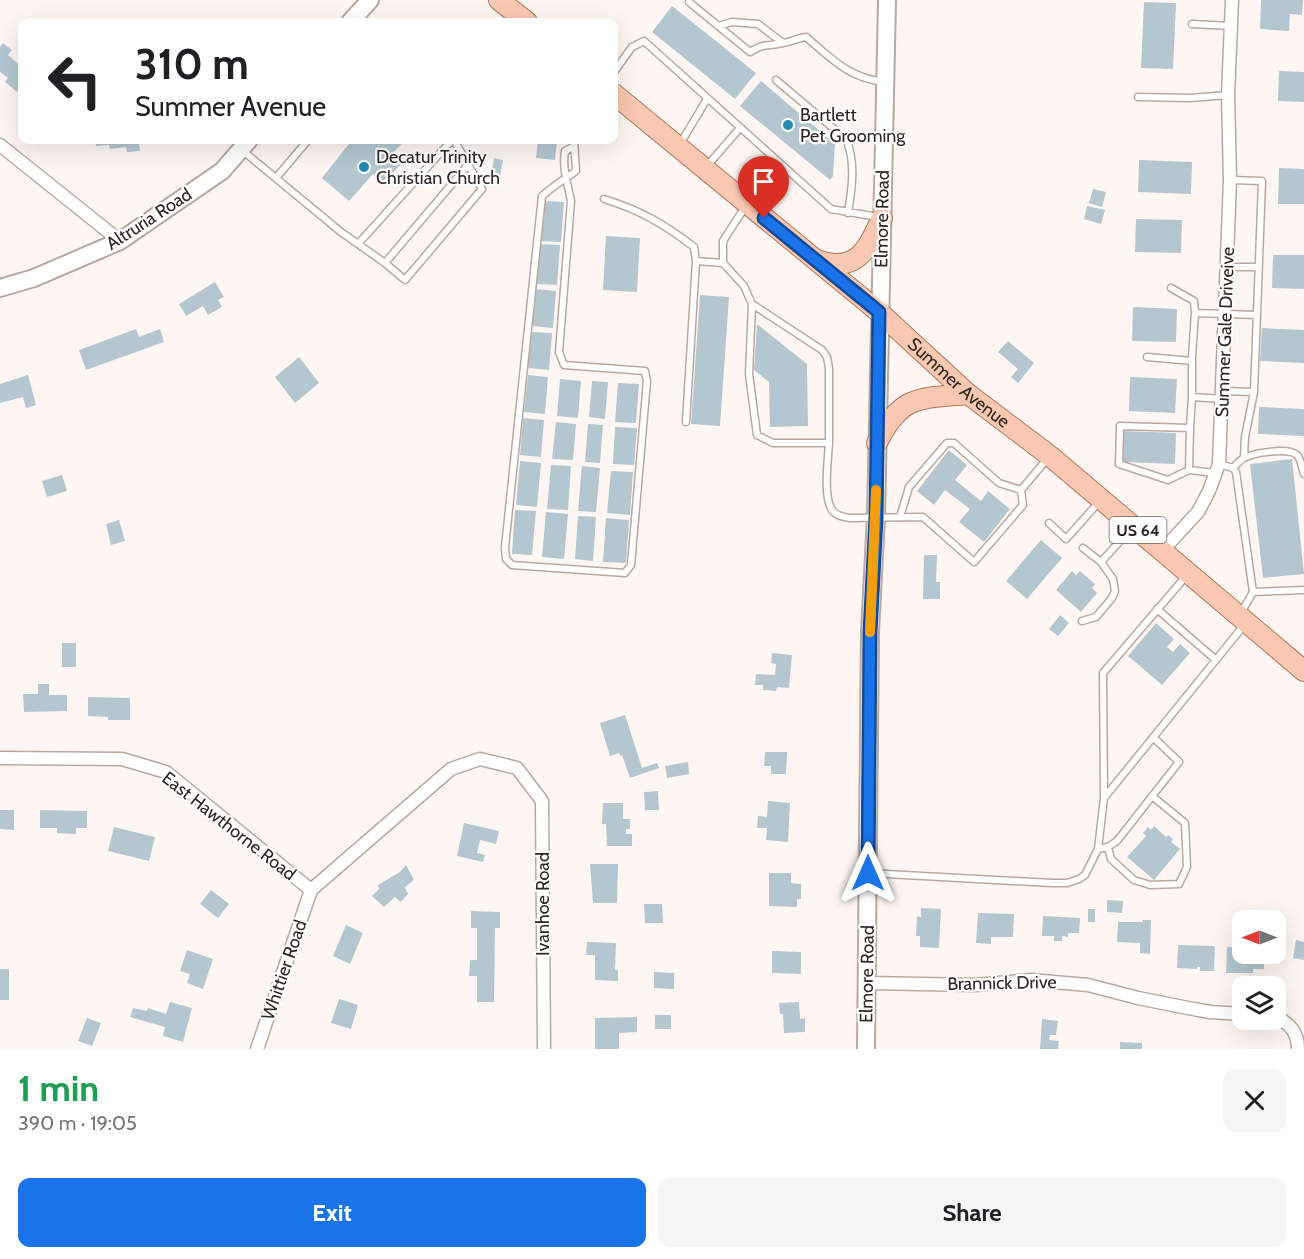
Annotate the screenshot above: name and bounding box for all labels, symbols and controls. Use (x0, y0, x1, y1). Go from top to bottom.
text: 310 m (135, 38, 249, 90)
icon: left (36, 42, 114, 120)
text: Summer Avenue (135, 90, 326, 123)
place label: Bartlett Pet Grooming (800, 104, 906, 147)
marker: Bartlett Pet Grooming (781, 118, 795, 132)
place label: Decatur Trinity Christian Church (376, 146, 500, 189)
pin (738, 156, 789, 218)
marker: Decatur Trinity Christian Church (357, 160, 371, 174)
icon: arrive (747, 165, 780, 198)
street label: Elmore Road (870, 170, 894, 268)
street label: Altruria Road (102, 183, 196, 255)
street label: Summer Gale Driveive (1211, 246, 1239, 418)
street label: Summer Avenue (903, 333, 1014, 433)
road number: US 64 (1110, 517, 1166, 543)
street label: East Hawthorne Road (158, 767, 300, 885)
position arrow (836, 841, 900, 905)
street label: Ivanhoe Road (532, 852, 554, 956)
north arrow (1232, 910, 1286, 964)
map controls (1232, 910, 1286, 1030)
street label: Whittier Road (257, 917, 311, 1023)
street label: Elmore Road (855, 925, 879, 1023)
street label: Brannick Drive (947, 971, 1057, 995)
button: layers (1232, 976, 1286, 1030)
text: 1 min (18, 1066, 99, 1110)
button: close (1223, 1069, 1286, 1132)
text: 390 m · 19:05 (18, 1111, 137, 1135)
button: Exit (18, 1178, 646, 1247)
button: Share (658, 1178, 1286, 1247)

